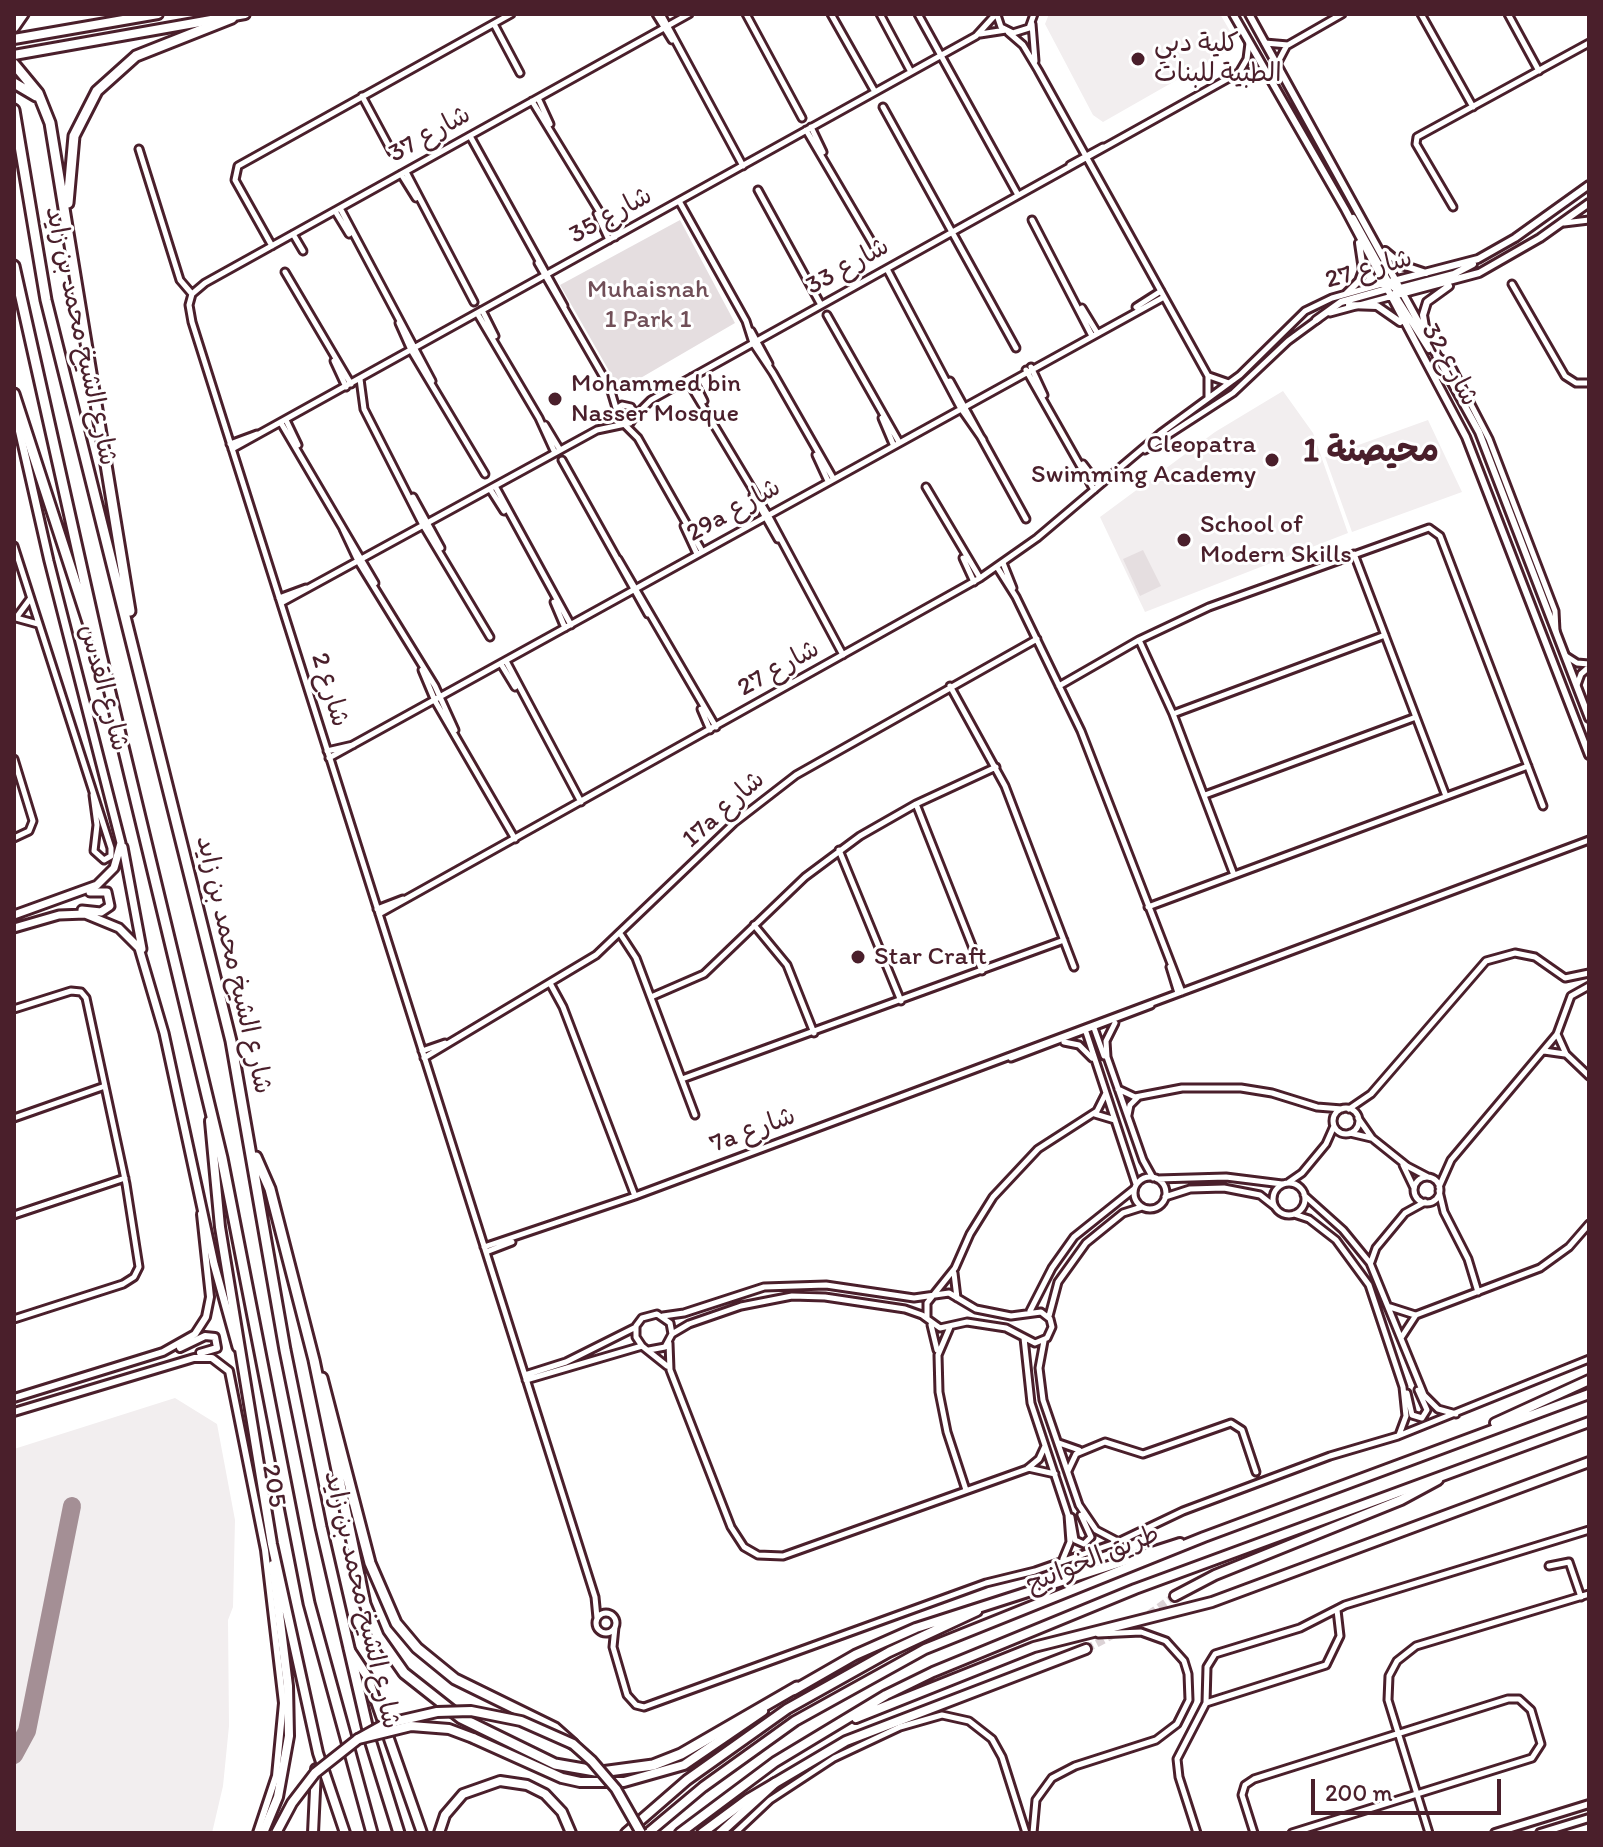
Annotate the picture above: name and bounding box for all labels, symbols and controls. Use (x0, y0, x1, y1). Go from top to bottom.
place label: كلية دبي الطبية للبنات (1154, 28, 1282, 90)
marker: كلية دبي الطبية للبنات (1129, 50, 1147, 68)
street label: شارع 37 (383, 100, 477, 170)
street label: شارع 35 (564, 181, 658, 251)
street label: شارع الشيخ محمد بن زايد (37, 204, 123, 468)
street label: شارع 33 (801, 231, 895, 303)
street label: شارع 27 (1322, 243, 1416, 297)
park label: Muhaisnah 1 Park 1 (587, 274, 709, 336)
street label: شارع 32 (1414, 318, 1484, 412)
place label: Mohammed bin Nasser Mosque (571, 368, 741, 430)
marker: Mohammed bin Nasser Mosque (546, 390, 564, 408)
place label: Cleopatra Swimming Academy (1031, 429, 1256, 490)
district label: محيصنة 1 (1303, 432, 1439, 472)
marker: Cleopatra Swimming Academy (1263, 451, 1281, 469)
street label: 29a شارع (681, 472, 787, 550)
place label: School of Modern Skills (1200, 509, 1352, 570)
marker: School of Modern Skills (1175, 531, 1193, 549)
street label: شارع القدس (71, 621, 135, 755)
street label: شارع 27 (733, 634, 825, 704)
street label: شارع 2 (303, 649, 355, 731)
street label: 17a شارع (676, 765, 772, 855)
street label: شارع الشيخ محمد بن زايد (188, 833, 278, 1097)
place label: Star Craft (874, 941, 987, 973)
marker: Star Craft (849, 948, 867, 966)
street label: 7a شارع (706, 1101, 800, 1161)
street label: 205 (254, 1462, 292, 1510)
street label: شارع الشيخ محمد بن زايد (316, 1468, 406, 1732)
street label: طريق الخوانيج (1022, 1519, 1164, 1601)
scale bar (1315, 1763, 1505, 1813)
text: 200 m (1325, 1778, 1393, 1807)

